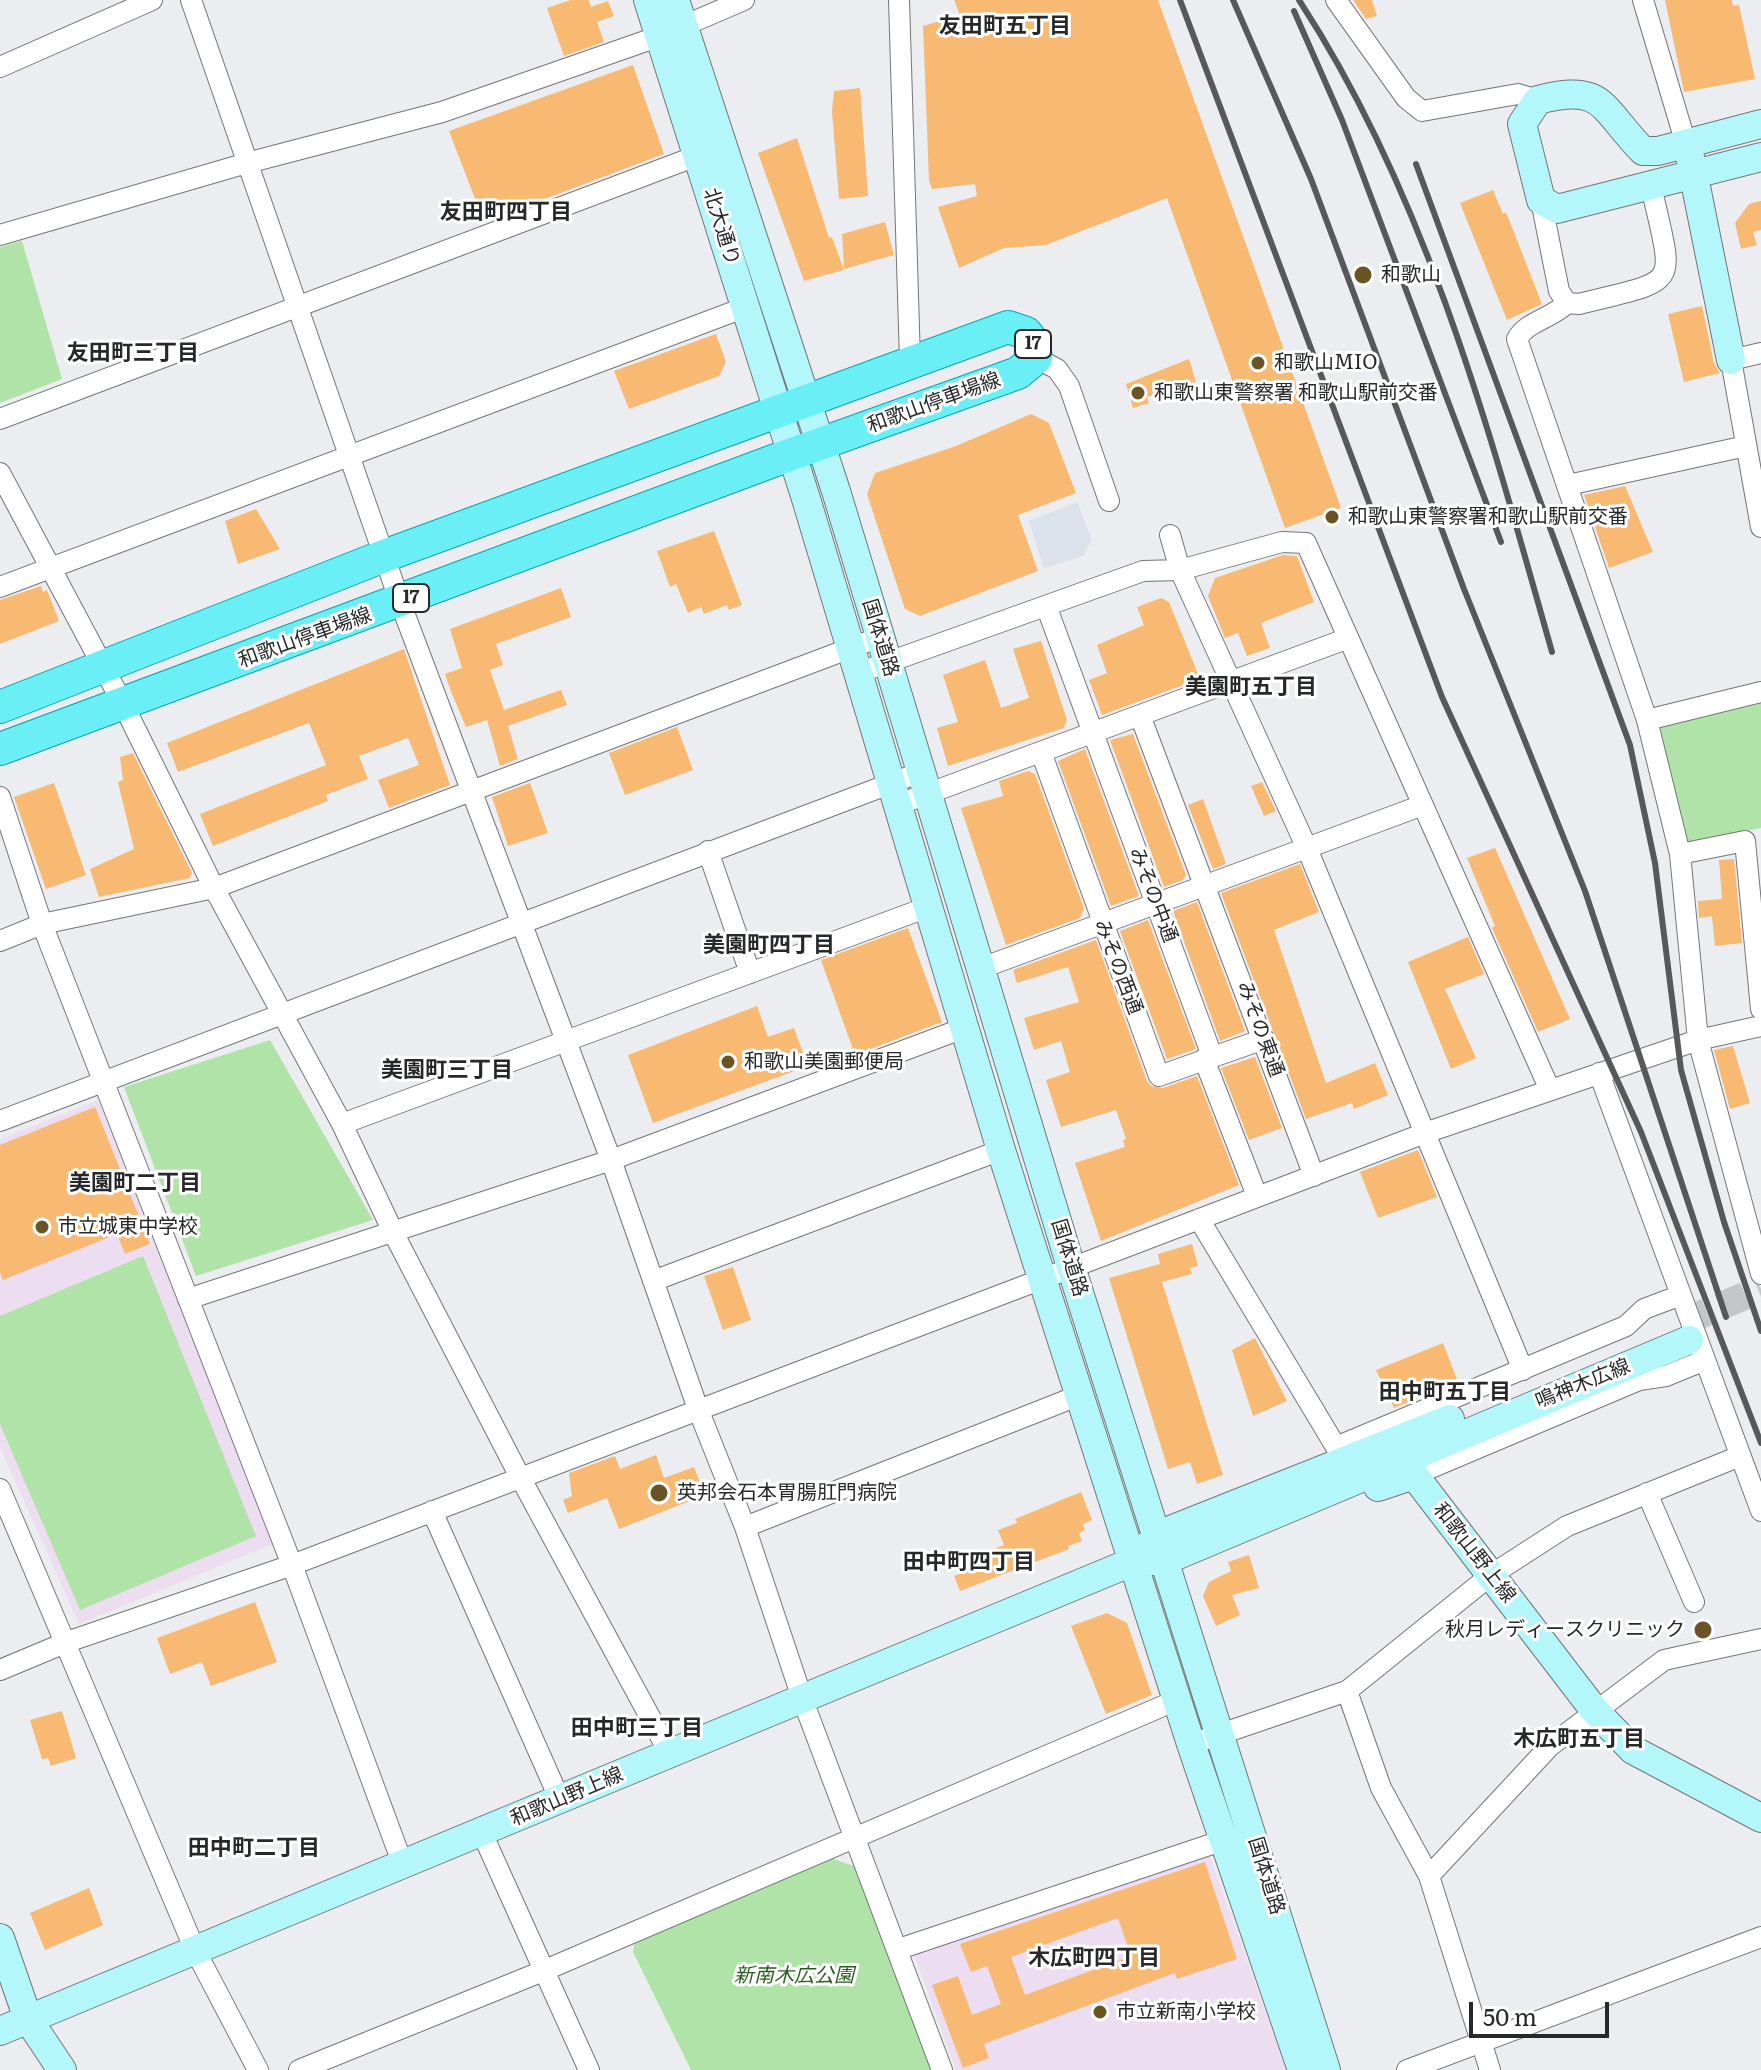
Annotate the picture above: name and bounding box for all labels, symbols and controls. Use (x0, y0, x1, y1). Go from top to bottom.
district label: 友田町五丁目 (939, 14, 1071, 40)
street label: 北大通り (698, 185, 744, 269)
district label: 友田町四丁目 (440, 200, 572, 226)
place label: 和歌山 (1381, 263, 1441, 287)
marker: 和歌山 (1352, 264, 1374, 286)
road number: 17 (1015, 330, 1051, 358)
district label: 友田町三丁目 (67, 341, 199, 367)
place label: 和歌山MIO (1274, 351, 1377, 375)
marker: 和歌山MIO (1249, 354, 1267, 372)
street label: 和歌山停車場線 (864, 368, 1004, 438)
place label: 和歌山東警察署 和歌山駅前交番 (1154, 381, 1438, 405)
marker: 和歌山東警察署 和歌山駅前交番 (1129, 384, 1147, 402)
place label: 和歌山東警察署和歌山駅前交番 (1348, 505, 1628, 529)
marker: 和歌山東警察署和歌山駅前交番 (1323, 508, 1341, 526)
road number: 17 (393, 584, 429, 612)
street label: 国体道路 (857, 596, 903, 680)
street label: 和歌山停車場線 (235, 603, 375, 673)
district label: 美園町五丁目 (1185, 675, 1317, 701)
street label: みその中通 (1124, 844, 1182, 946)
street label: みその西通 (1089, 916, 1147, 1018)
district label: 美園町四丁目 (703, 933, 835, 959)
street label: みその東通 (1232, 978, 1288, 1080)
place label: 和歌山美園郵便局 (744, 1050, 904, 1074)
marker: 和歌山美園郵便局 (719, 1053, 737, 1071)
district label: 美園町三丁目 (381, 1058, 513, 1084)
district label: 美園町二丁目 (69, 1171, 201, 1197)
place label: 市立城東中学校 (58, 1215, 198, 1239)
street label: 国体道路 (1046, 1216, 1092, 1300)
marker: 市立城東中学校 (33, 1218, 51, 1236)
street label: 鳴神木広線 (1532, 1354, 1634, 1414)
district label: 田中町五丁目 (1379, 1380, 1511, 1406)
place label: 英邦会石本胃腸肛門病院 (677, 1481, 897, 1505)
marker: 英邦会石本胃腸肛門病院 (648, 1482, 670, 1504)
street label: 和歌山野上線 (1428, 1498, 1520, 1608)
district label: 田中町四丁目 (903, 1550, 1035, 1576)
place label: 秋月レディースクリニック (1445, 1618, 1685, 1642)
marker: 秋月レディースクリニック (1692, 1619, 1714, 1641)
district label: 田中町三丁目 (571, 1716, 703, 1742)
district label: 木広町五丁目 (1513, 1727, 1645, 1753)
street label: 和歌山野上線 (507, 1763, 627, 1831)
street label: 国体道路 (1243, 1834, 1289, 1918)
district label: 田中町二丁目 (188, 1836, 320, 1862)
district label: 木広町四丁目 (1028, 1946, 1160, 1972)
park label: 新南木広公園 (734, 1964, 854, 1988)
scale bar (1473, 1986, 1613, 2036)
text: 50 m (1483, 1998, 1537, 2033)
place label: 市立新南小学校 (1116, 2000, 1256, 2024)
marker: 市立新南小学校 (1091, 2003, 1109, 2021)

